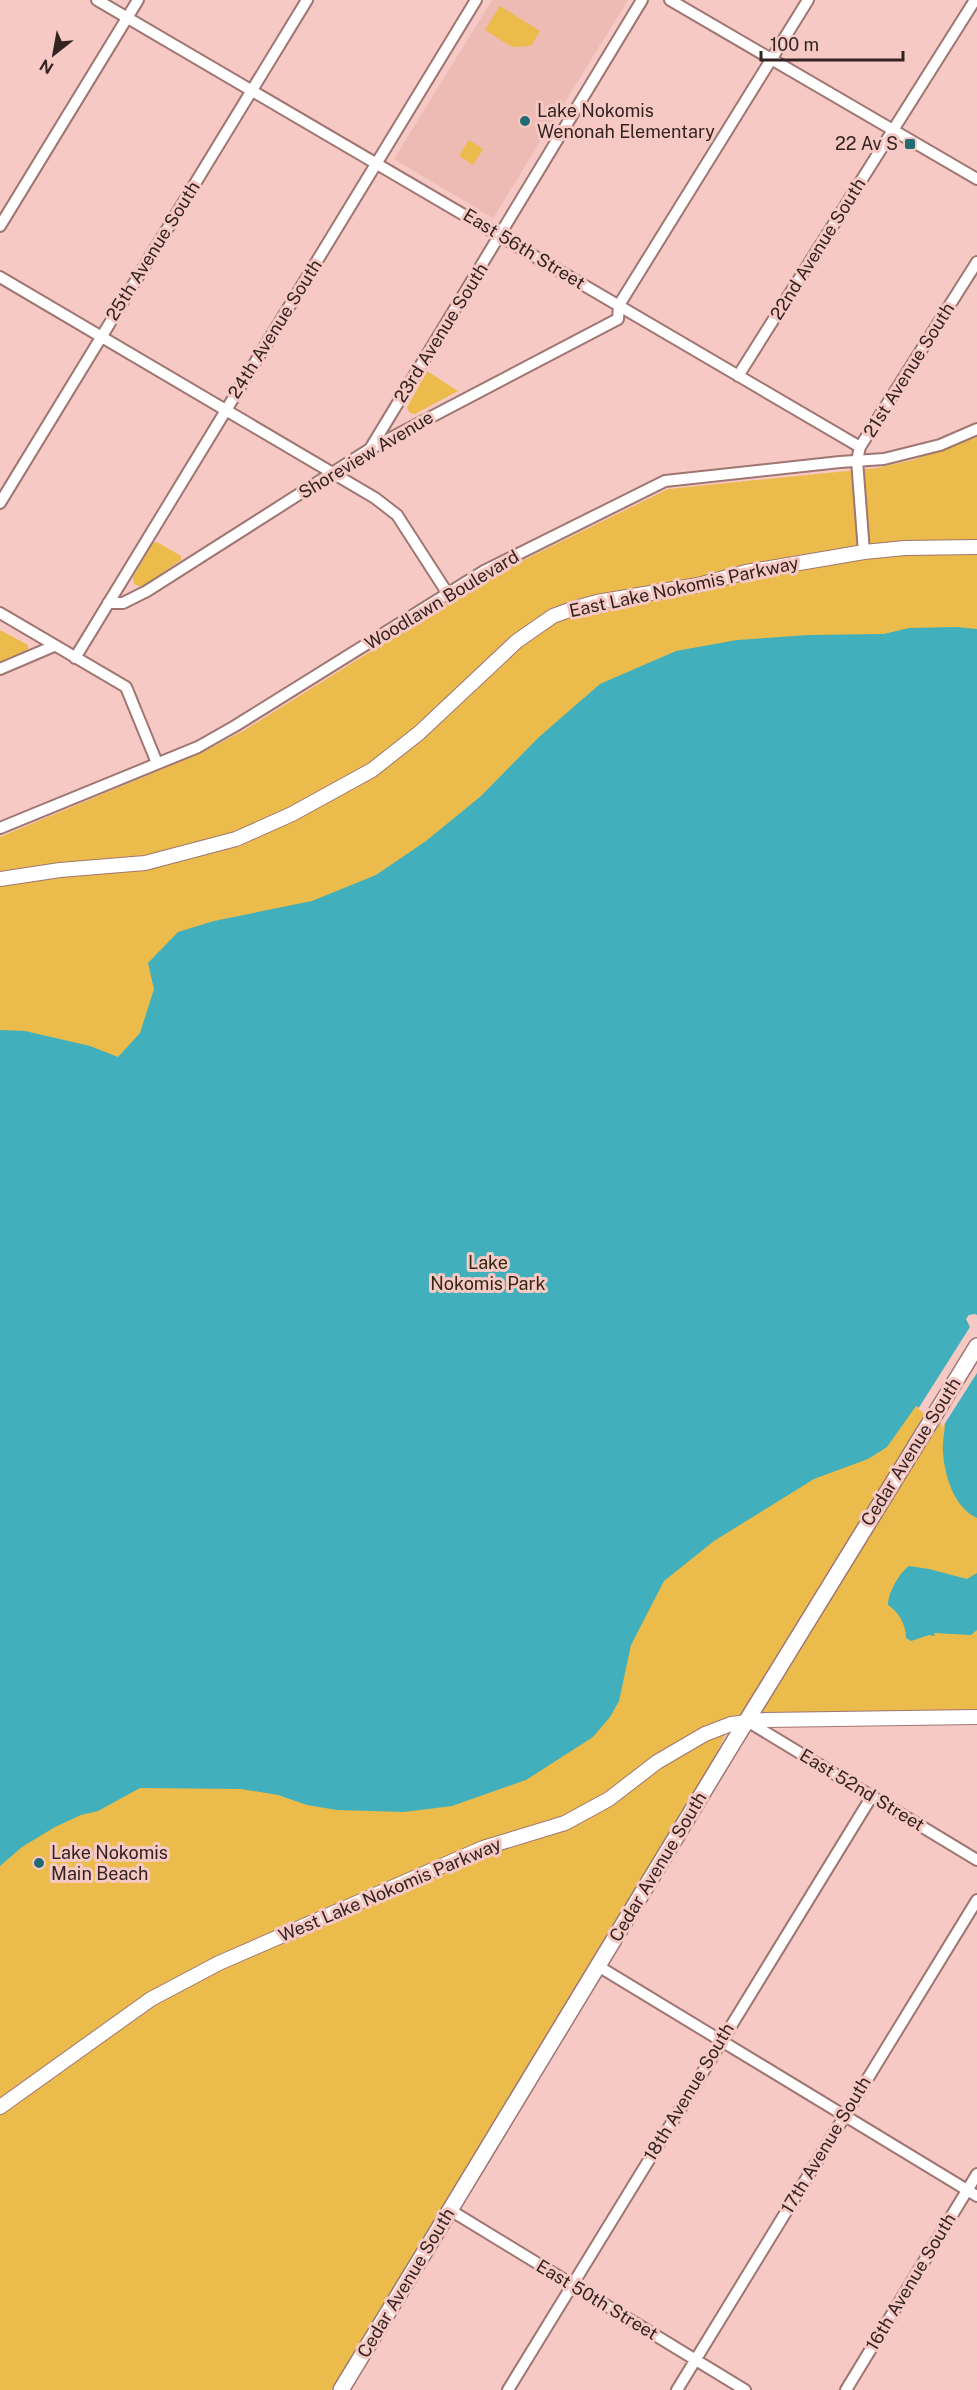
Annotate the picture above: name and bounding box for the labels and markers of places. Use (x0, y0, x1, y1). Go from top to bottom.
place label: Lake Nokomis Wenonah Elementary (537, 100, 715, 142)
marker: Lake Nokomis Wenonah Elementary (518, 114, 532, 128)
place label: 22 Av S (835, 133, 898, 154)
marker: 22 Av S (903, 137, 917, 151)
place label: Lake Nokomis Main Beach (51, 1842, 168, 1884)
marker: Lake Nokomis Main Beach (32, 1856, 46, 1870)

